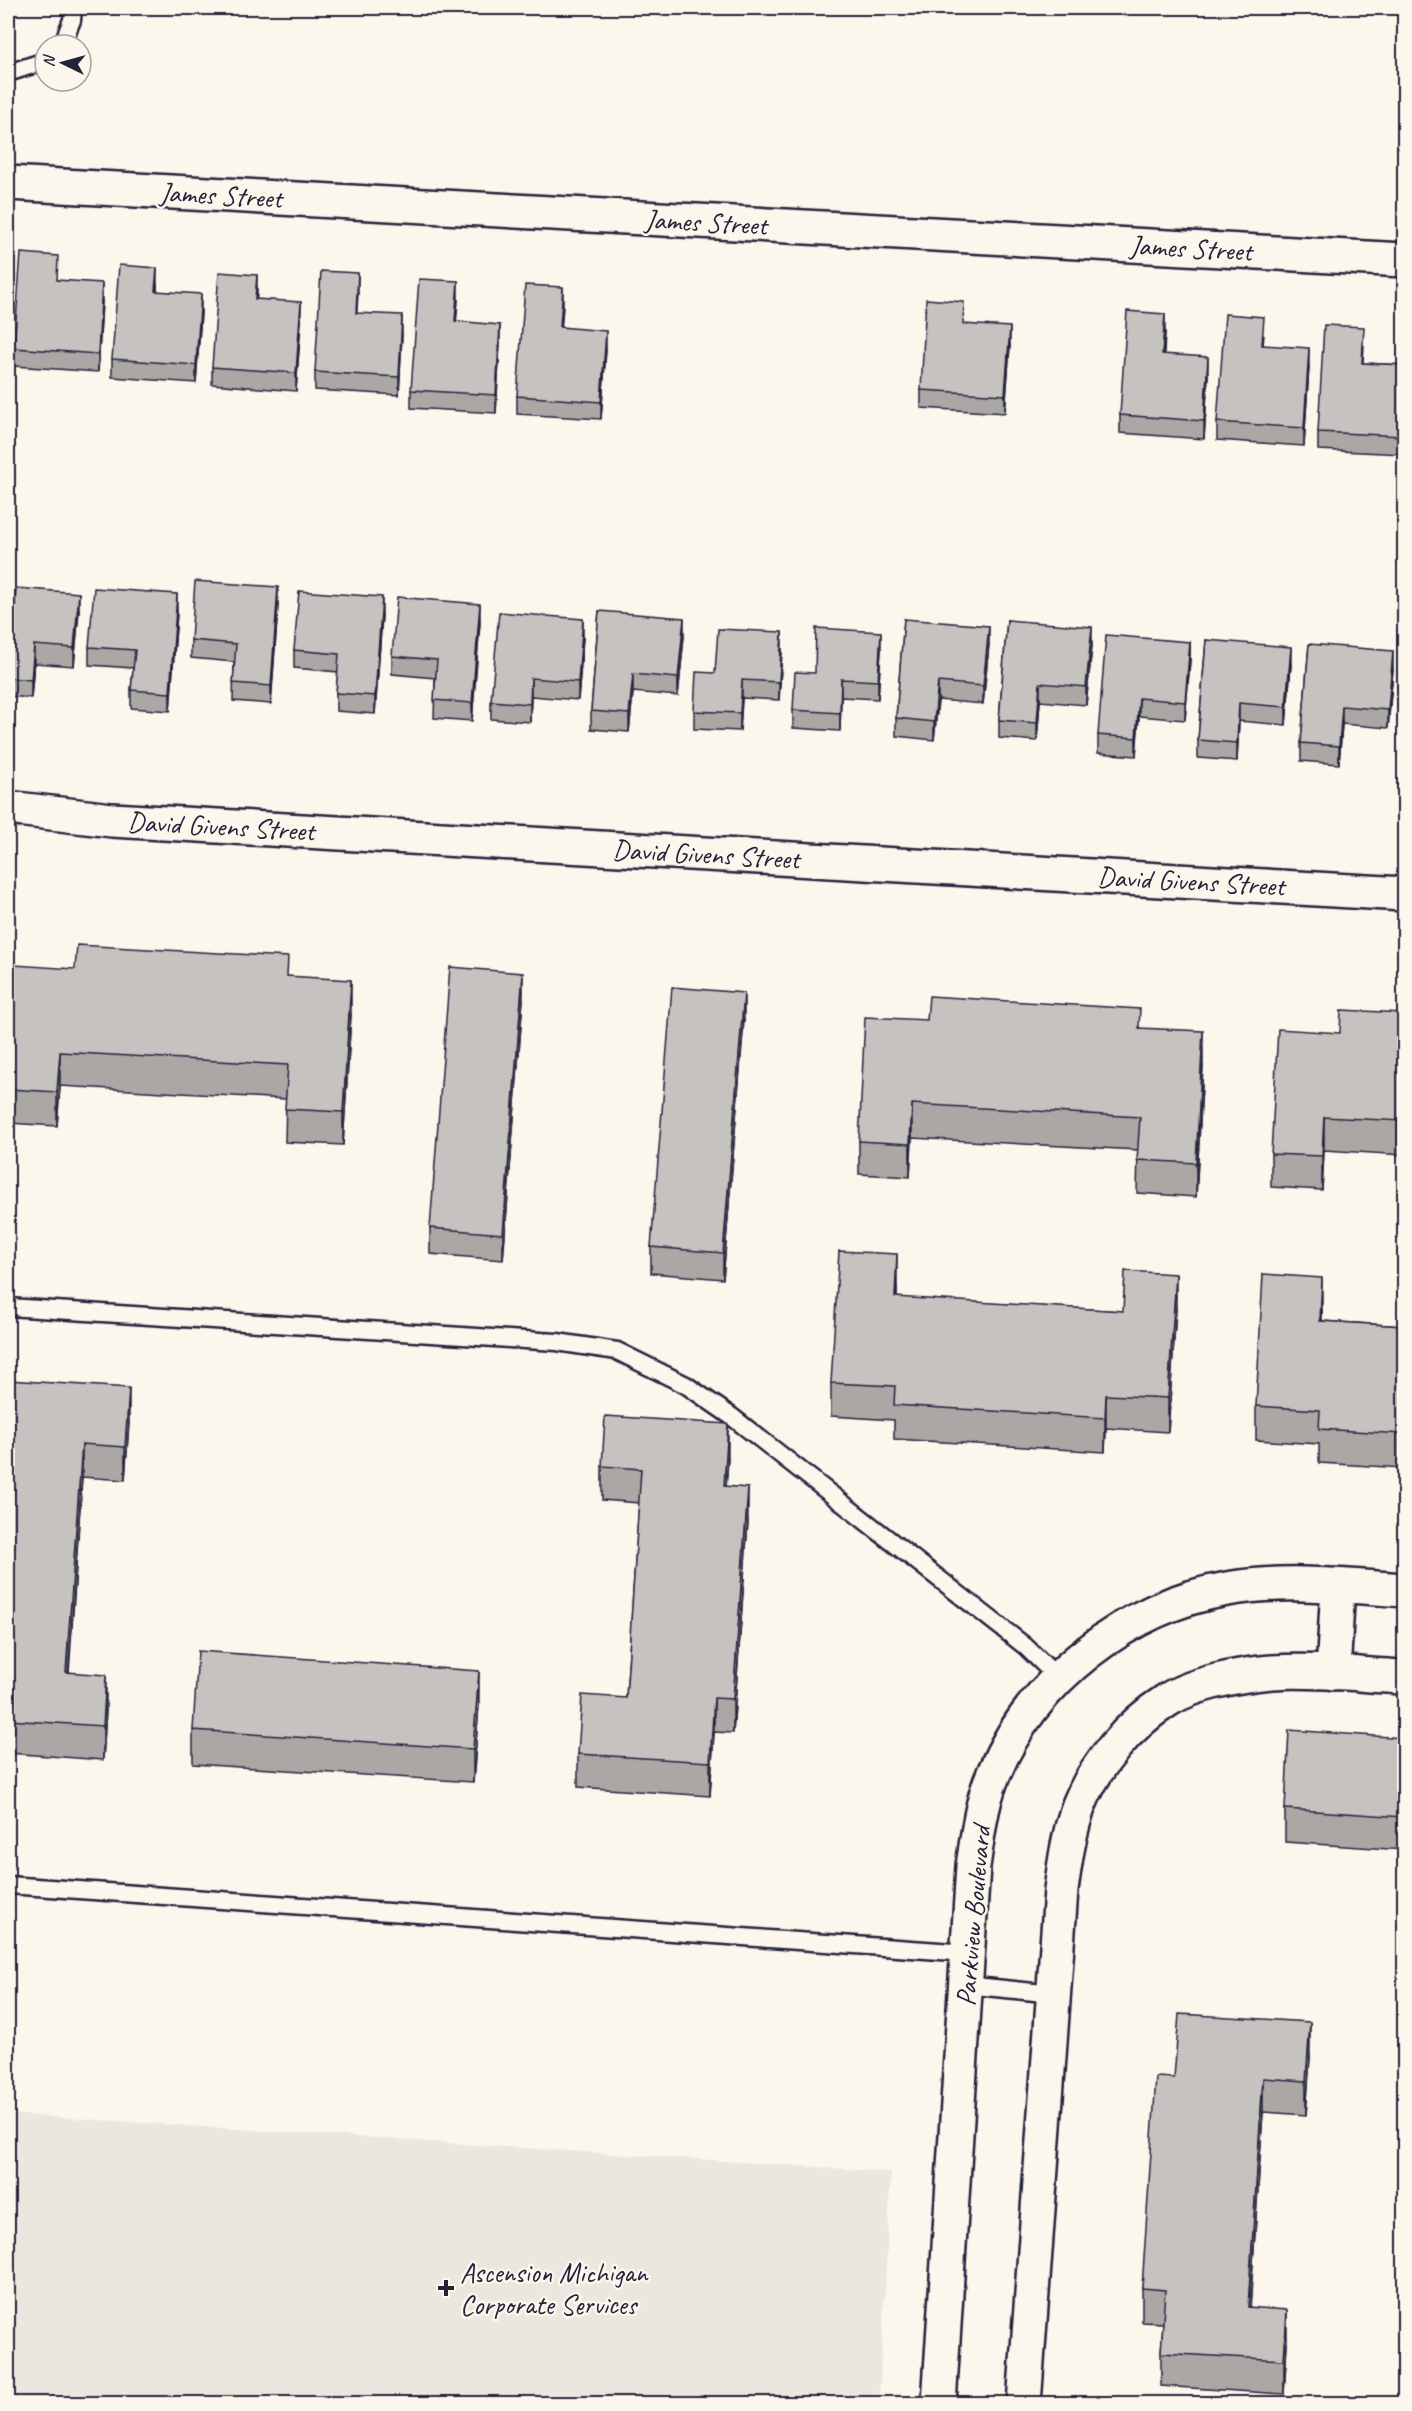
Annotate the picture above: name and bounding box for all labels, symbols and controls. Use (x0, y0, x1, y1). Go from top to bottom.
north arrow (33, 33, 93, 93)
text: N (39, 53, 60, 68)
street label: James Street (157, 174, 286, 216)
street label: James Street (642, 201, 771, 243)
street label: James Street (1127, 227, 1256, 269)
street label: David Givens Street (127, 804, 318, 849)
street label: David Givens Street (612, 832, 803, 877)
street label: David Givens Street (1097, 859, 1288, 904)
street label: Parkview Boulevard (948, 1821, 999, 2007)
place label: Ascension Michigan Corporate Services (460, 2255, 649, 2322)
marker: Ascension Michigan Corporate Services (437, 2279, 455, 2297)

